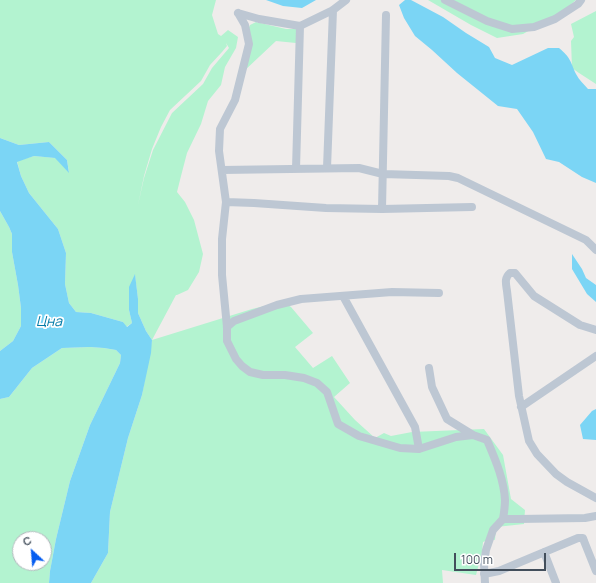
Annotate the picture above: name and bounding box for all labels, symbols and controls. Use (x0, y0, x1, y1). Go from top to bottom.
water label: Цна (36, 314, 62, 330)
north arrow (12, 531, 52, 571)
text: С (20, 532, 34, 549)
scale bar (456, 545, 548, 571)
text: 100 m (461, 551, 493, 568)

